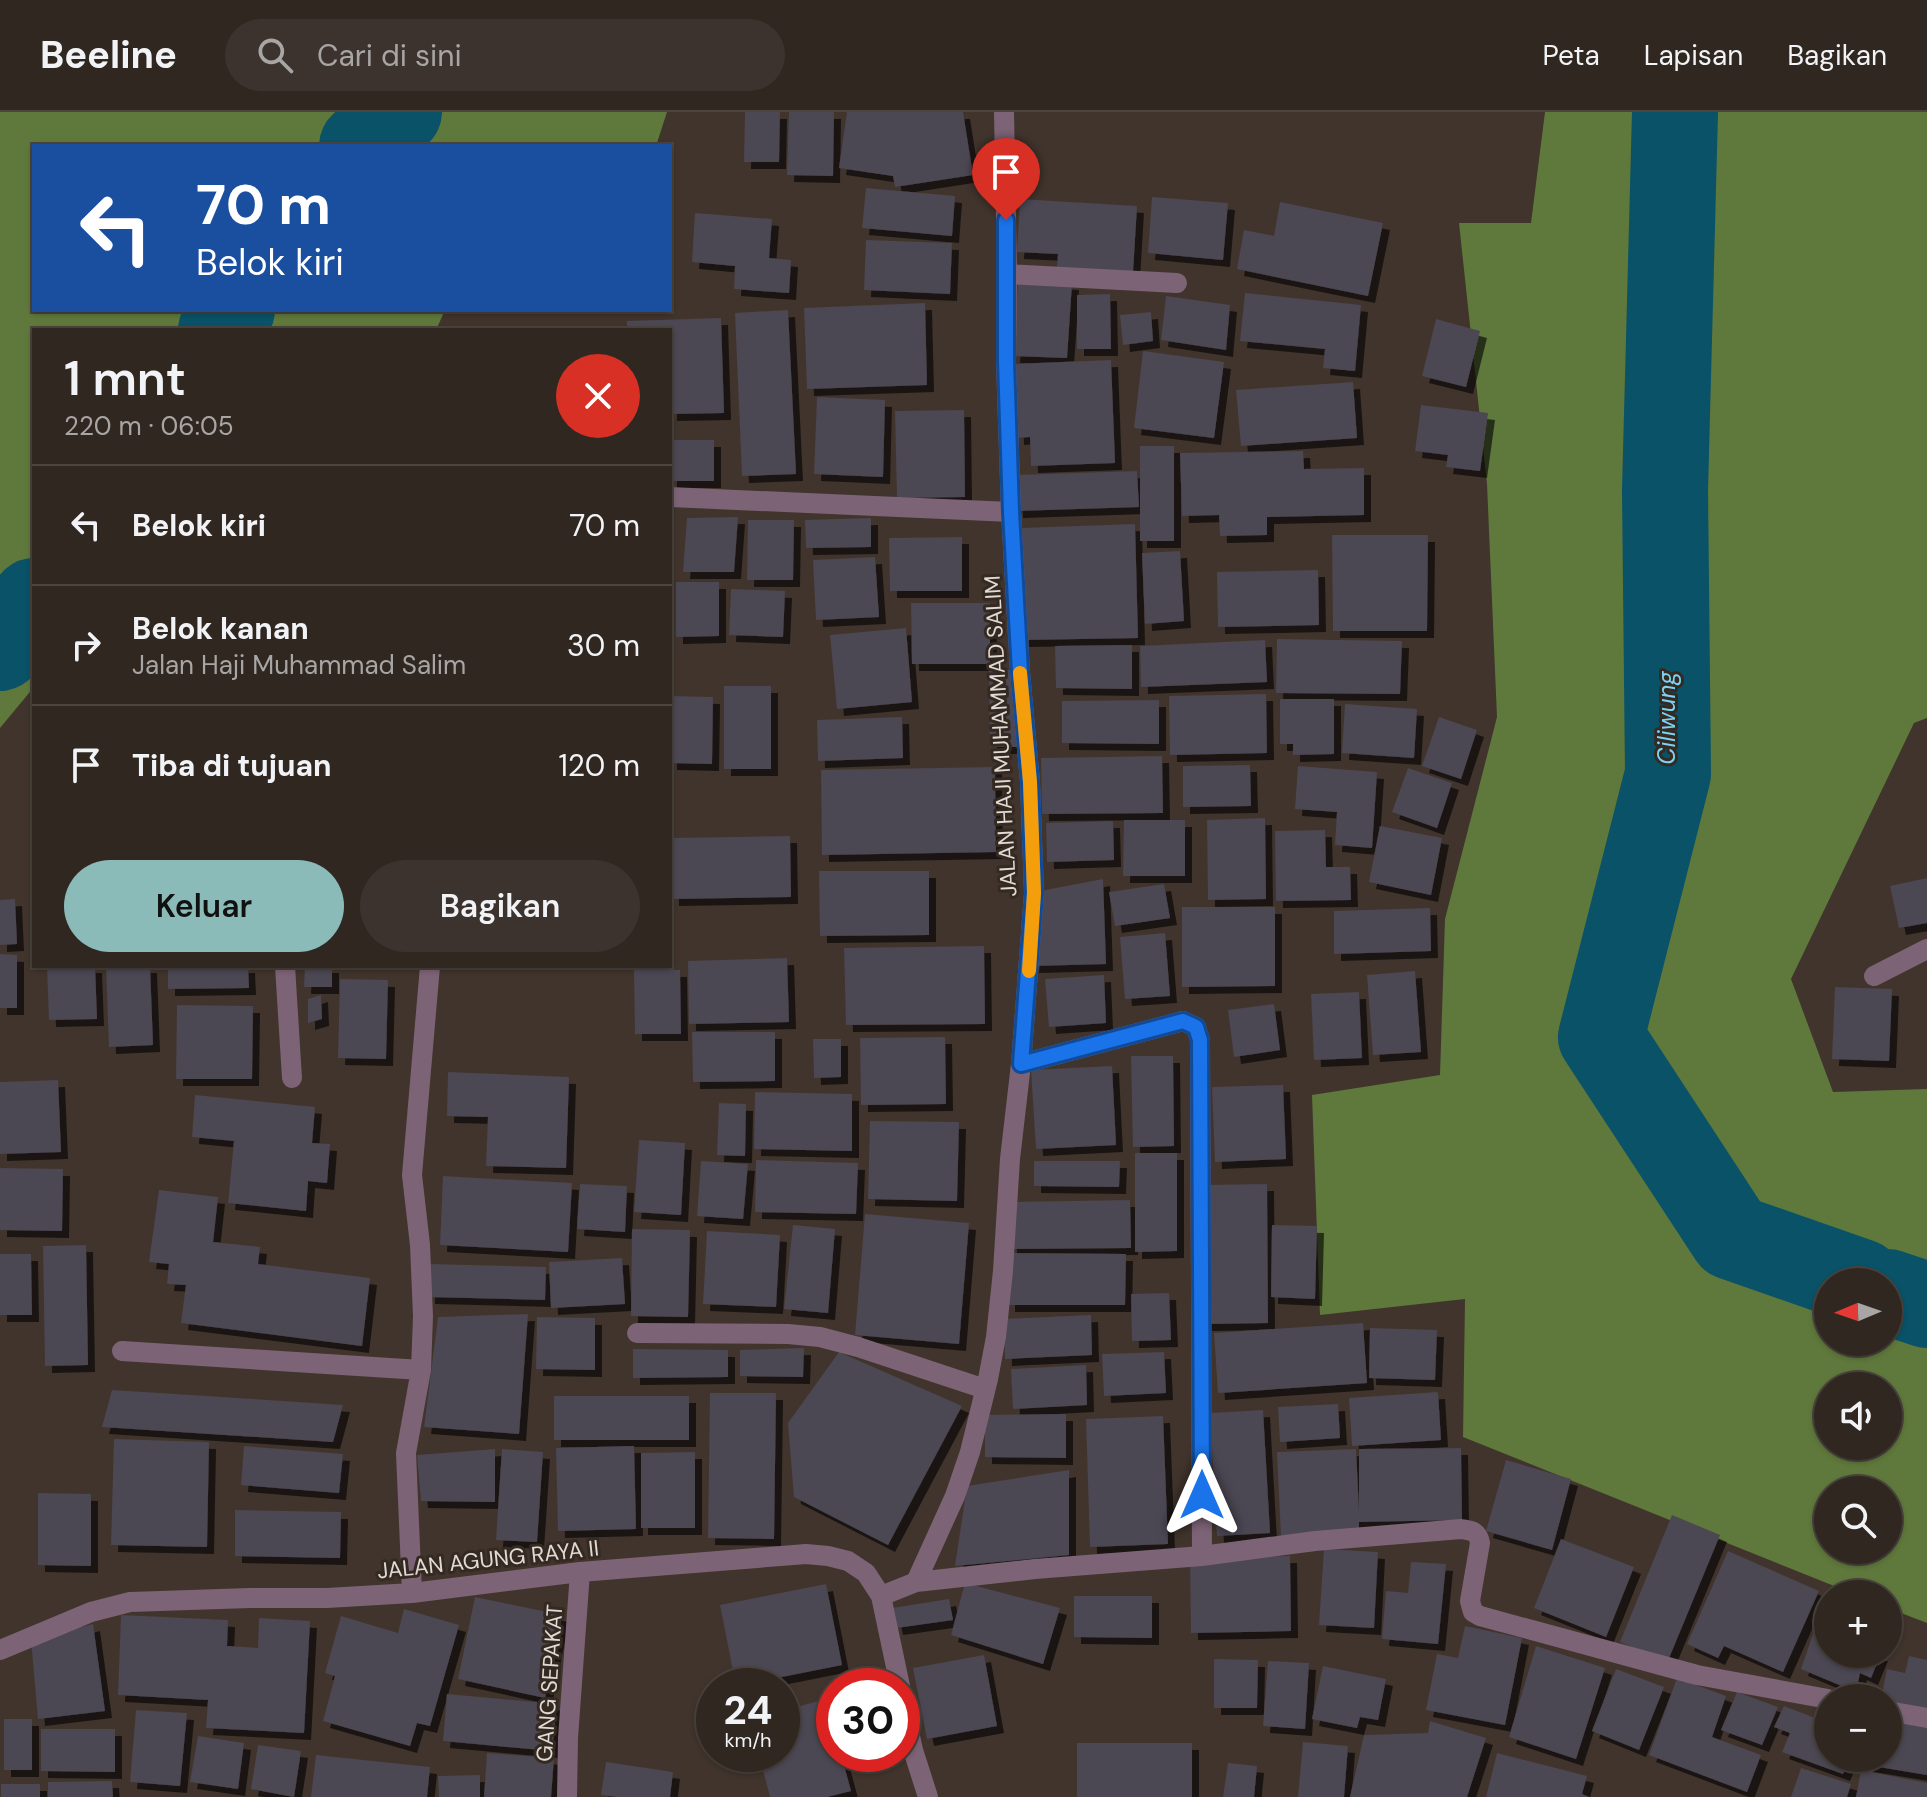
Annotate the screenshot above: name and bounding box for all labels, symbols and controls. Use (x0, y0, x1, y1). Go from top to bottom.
search box (225, 19, 785, 91)
text: Beeline (40, 30, 177, 80)
icon: search (253, 33, 297, 77)
text: Cari di sini (317, 36, 462, 75)
text: Peta (1543, 37, 1600, 74)
text: Lapisan (1644, 37, 1743, 74)
text: Bagikan (1787, 37, 1887, 74)
pin (972, 138, 1040, 220)
icon: arrive (984, 150, 1028, 194)
text: 70 m (196, 168, 331, 241)
icon: left (64, 176, 168, 280)
text: Belok kiri (196, 239, 344, 286)
text: 1 mnt (64, 347, 186, 410)
button: close (556, 354, 640, 438)
text: 220 m · 06:05 (64, 409, 234, 443)
icon: left (64, 503, 108, 547)
text: Belok kiri (132, 506, 266, 545)
text: 70 m (569, 506, 640, 545)
street label: JALAN HAJI MUHAMMAD SALIM (978, 575, 1023, 897)
text: Belok kanan (132, 609, 309, 648)
icon: right (64, 623, 108, 667)
text: 30 m (567, 626, 640, 665)
text: Jalan Haji Muhammad Salim (132, 648, 466, 682)
water label: Ciliwung (1651, 671, 1682, 765)
icon: arrive (64, 743, 108, 787)
text: Tiba di tujuan (132, 746, 332, 785)
text: 120 m (558, 746, 640, 785)
button: Keluar (64, 860, 344, 952)
button: Bagikan (360, 860, 640, 952)
north arrow (1814, 1268, 1902, 1356)
map controls (1814, 1268, 1902, 1772)
button: sound (1814, 1372, 1902, 1460)
position arrow (1160, 1453, 1244, 1537)
button: search (1814, 1476, 1902, 1564)
street label: JALAN AGUNG RAYA II (376, 1533, 600, 1586)
button: + (1814, 1580, 1902, 1668)
street label: GANG SEPAKAT (530, 1603, 569, 1763)
speed limit sign: 30 (816, 1668, 920, 1772)
text: 24 (724, 1684, 772, 1736)
button: − (1814, 1684, 1902, 1772)
text: km/h (724, 1727, 772, 1753)

